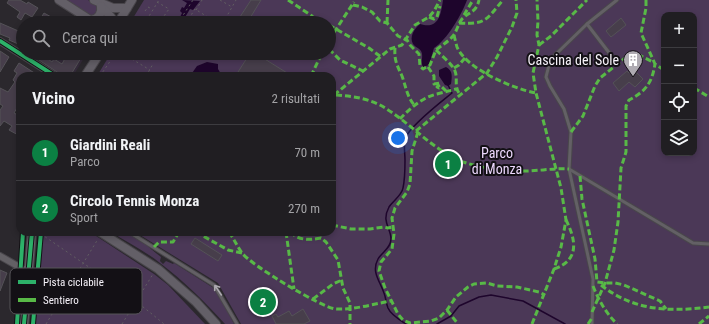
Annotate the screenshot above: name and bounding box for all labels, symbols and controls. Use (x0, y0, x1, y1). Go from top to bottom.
map controls (661, 12, 697, 156)
button: + (661, 12, 697, 48)
search box (16, 16, 336, 60)
icon: search (30, 27, 52, 49)
text: Cerca qui (62, 29, 118, 47)
button: − (661, 48, 697, 84)
building icon: Cascina del Sole (622, 49, 644, 77)
place label: Cascina del Sole (528, 52, 619, 68)
button: locate (661, 84, 697, 120)
text: Vicino (32, 88, 75, 108)
text: 2 risultati (272, 91, 320, 106)
button: layers (661, 120, 697, 156)
your location (388, 128, 408, 148)
text: Giardini Reali (70, 136, 150, 154)
text: 1 (42, 145, 48, 160)
text: 70 m (294, 145, 320, 160)
park label: Parco di Monza (472, 145, 522, 177)
pin: 1 (435, 149, 461, 179)
text: Parco (70, 154, 100, 169)
text: Circolo Tennis Monza (70, 192, 199, 210)
text: 2 (42, 201, 48, 216)
text: 270 m (288, 201, 320, 216)
text: Sport (70, 210, 98, 225)
legend (10, 268, 142, 314)
text: Pista ciclabile (43, 276, 104, 289)
one-way arrow (214, 285, 222, 296)
pin: 2 (250, 287, 276, 317)
text: Sentiero (43, 294, 79, 307)

